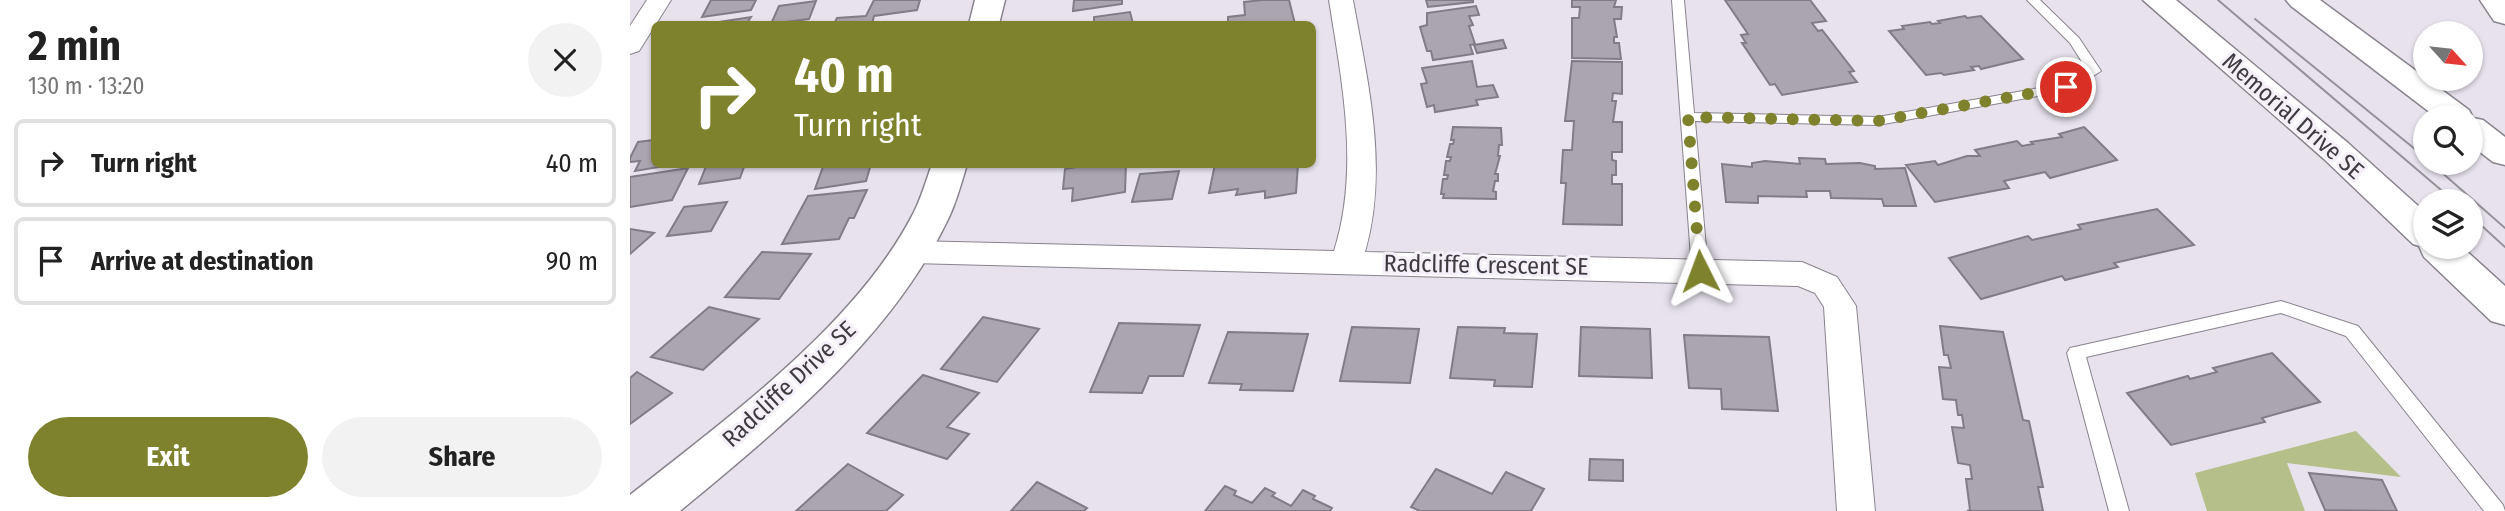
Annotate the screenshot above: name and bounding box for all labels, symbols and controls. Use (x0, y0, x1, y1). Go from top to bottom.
text: 2 min (28, 21, 121, 71)
north arrow (2413, 21, 2483, 91)
map controls (2413, 21, 2483, 259)
button: close (528, 23, 602, 97)
text: 40 m (794, 46, 894, 105)
street label: Memorial Drive SE (2217, 47, 2369, 185)
icon: right (679, 49, 770, 140)
pin (2036, 57, 2096, 117)
icon: arrive (2047, 68, 2085, 106)
text: 130 m · 13:20 (28, 72, 144, 100)
button: search (2413, 105, 2483, 175)
text: Turn right (794, 106, 921, 144)
icon: right (32, 144, 70, 182)
text: Turn right (91, 148, 197, 179)
text: 40 m (546, 148, 598, 179)
button: layers (2413, 189, 2483, 259)
position arrow (1663, 234, 1737, 308)
icon: arrive (32, 242, 70, 280)
text: Arrive at destination (91, 246, 314, 277)
text: 90 m (546, 246, 598, 277)
street label: Radcliffe Crescent SE (1383, 249, 1589, 281)
street label: Radcliffe Drive SE (717, 315, 861, 453)
button: Exit (28, 417, 308, 497)
button: Share (322, 417, 602, 497)

